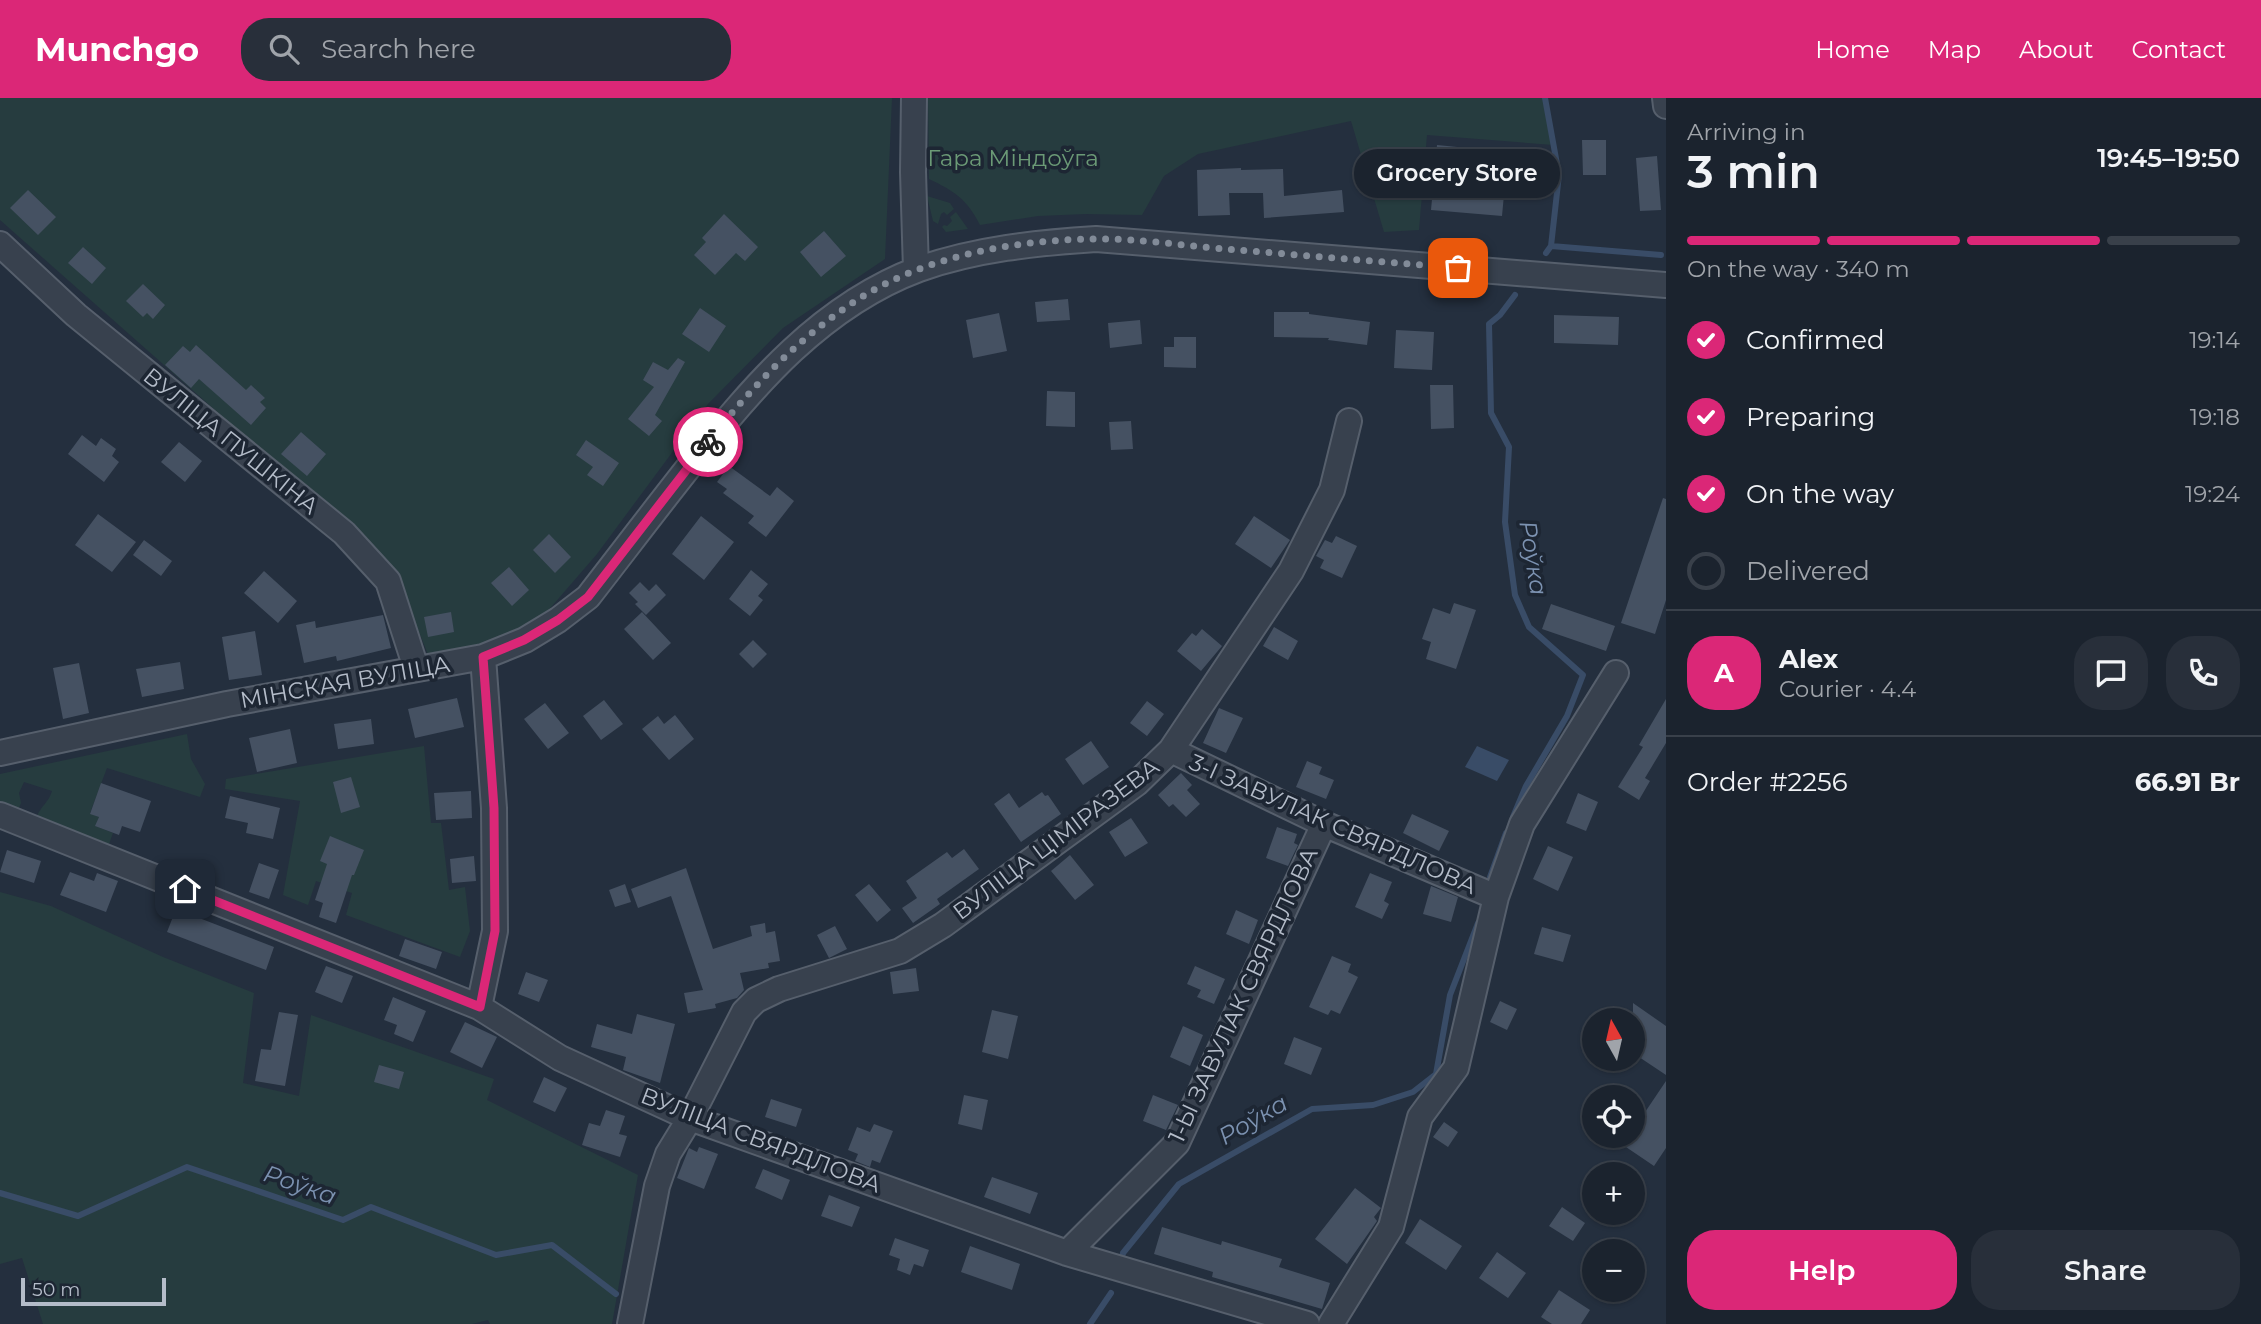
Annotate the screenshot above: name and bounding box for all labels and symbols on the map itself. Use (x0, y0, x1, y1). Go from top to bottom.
park label: Гара Міндоўга (927, 144, 1099, 172)
callout: Grocery Store (1355, 149, 1561, 198)
pin (1428, 238, 1488, 298)
street label: ВУЛІЦА ПУШКІНА (138, 362, 324, 520)
courier (673, 407, 743, 477)
water label: Роўка (1513, 518, 1554, 597)
street label: МІНСКАЯ ВУЛІЦА (238, 650, 452, 714)
street label: 3-І ЗАВУЛАК СВЯРДЛОВА (1185, 748, 1481, 900)
street label: ВУЛІЦА ЦІМІРАЗЕВА (947, 752, 1165, 926)
street label: 1-Ы ЗАВУЛАК СВЯРДЛОВА (1162, 843, 1324, 1147)
pin (155, 859, 215, 919)
north arrow (1582, 1008, 1645, 1071)
street label: ВУЛІЦА СВЯРДЛОВА (637, 1081, 885, 1199)
water label: Роўка (1213, 1088, 1293, 1151)
water label: Роўка (260, 1159, 341, 1211)
scale bar (21, 1275, 166, 1307)

